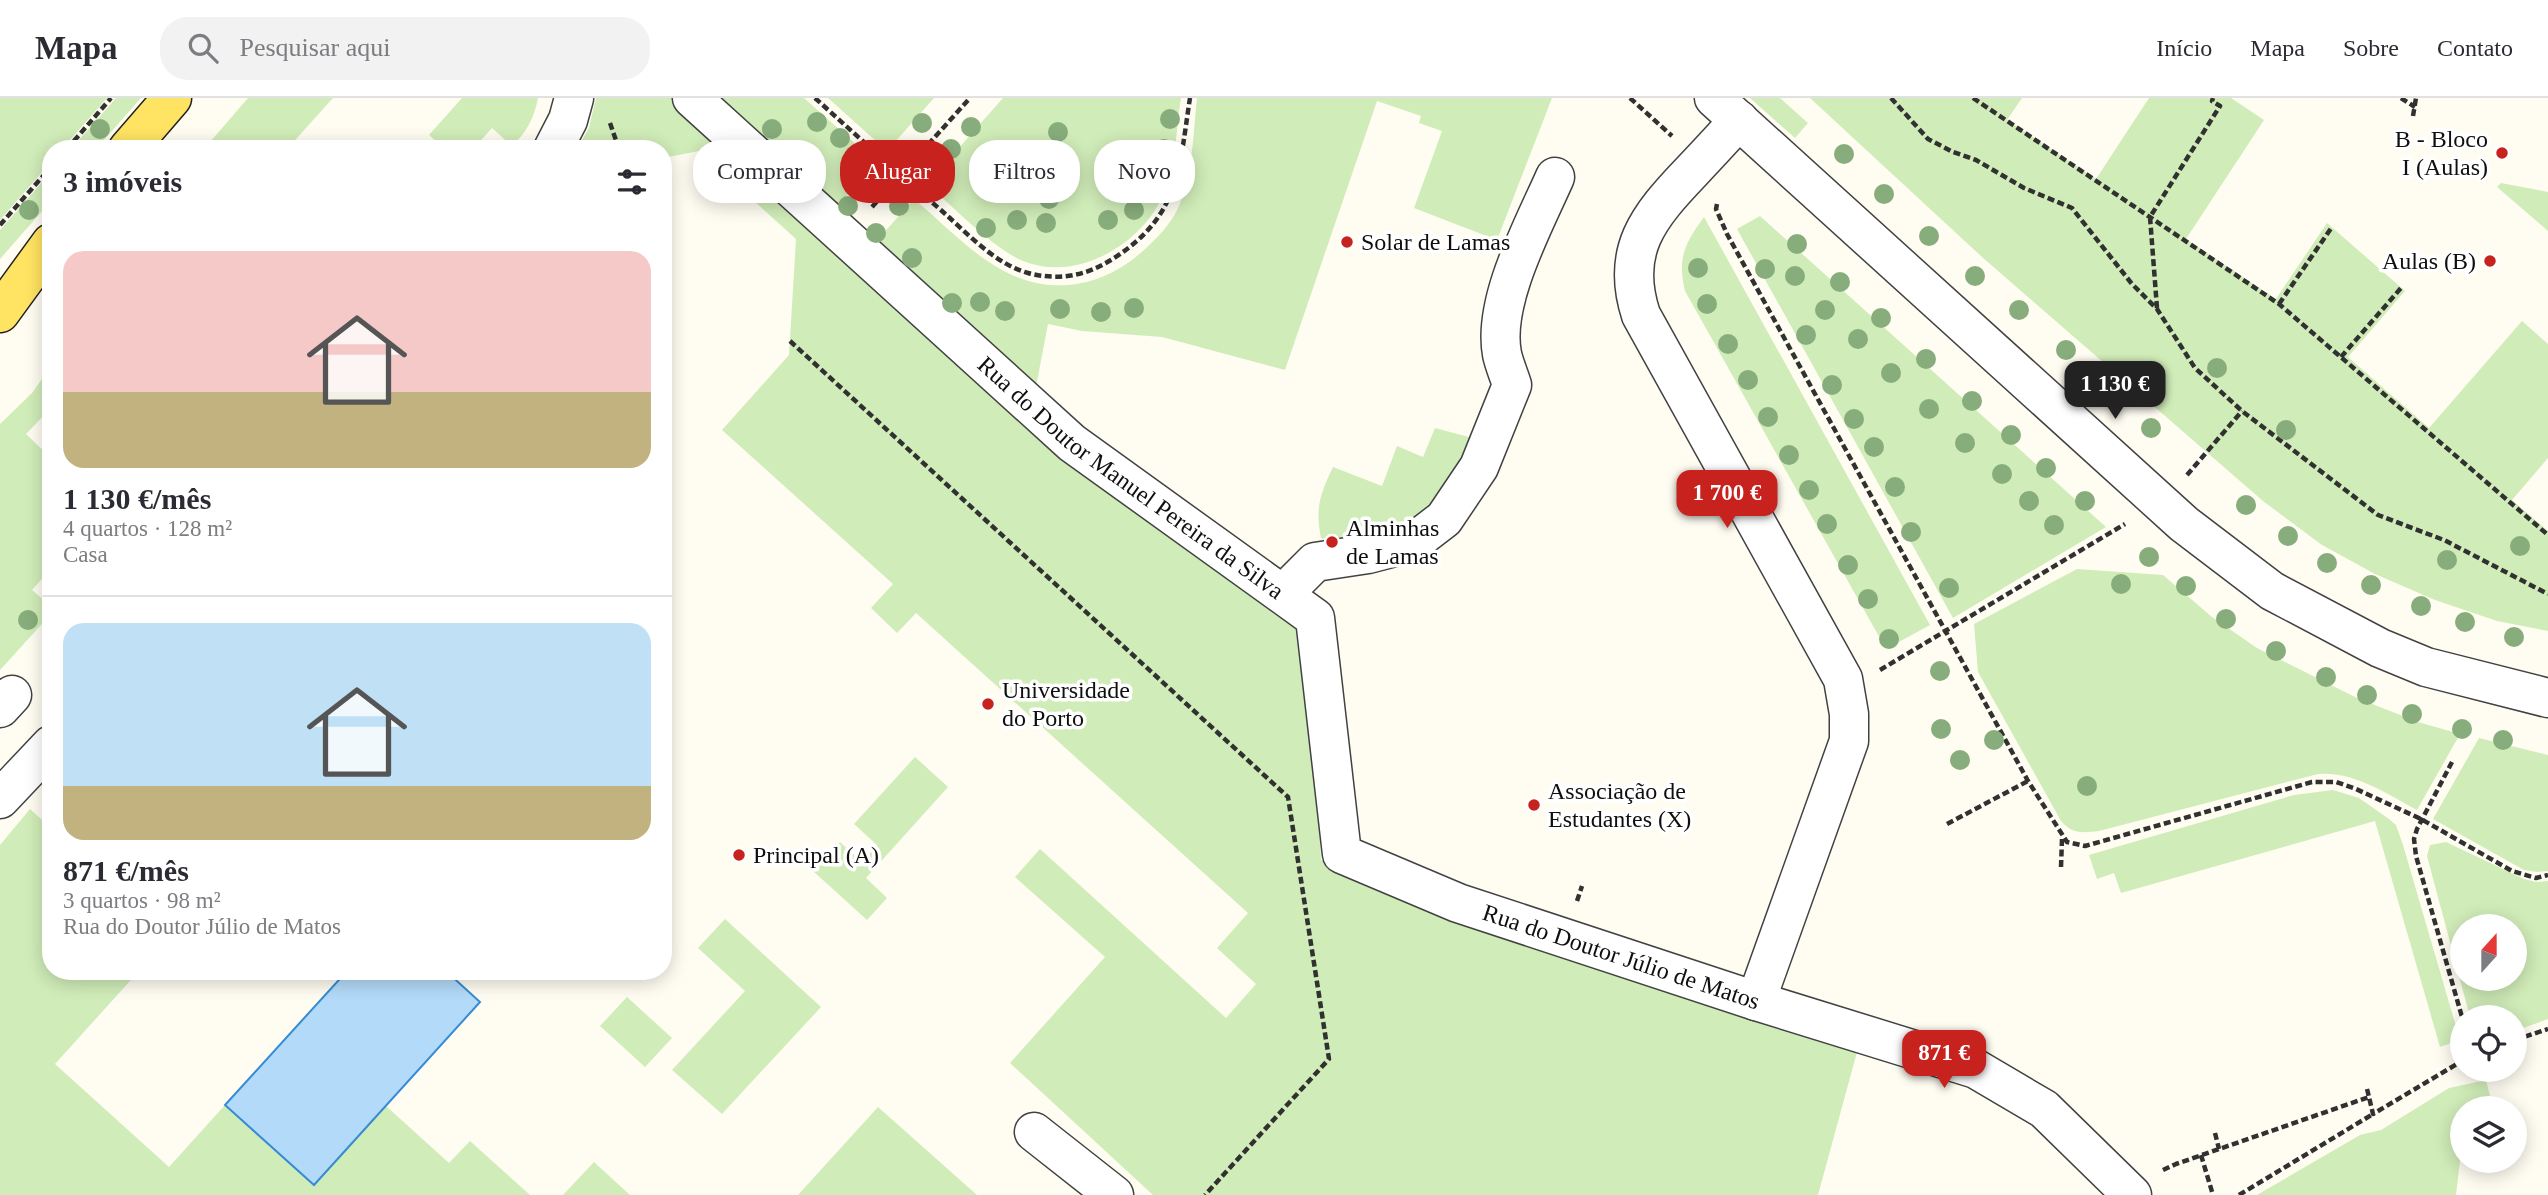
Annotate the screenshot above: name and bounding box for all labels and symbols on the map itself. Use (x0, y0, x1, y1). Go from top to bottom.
place label: B - Bloco I (Aulas) (2395, 126, 2488, 180)
marker: B - Bloco I (Aulas) (2494, 145, 2510, 161)
place label: Solar de Lamas (1361, 229, 1510, 255)
marker: Solar de Lamas (1339, 234, 1355, 250)
place label: Aulas (B) (2382, 248, 2476, 274)
marker: Aulas (B) (2482, 253, 2498, 269)
street label: Rua do Doutor Manuel Pereira da Silva (973, 351, 1289, 604)
pin: 1 130 € (2050, 362, 2180, 421)
pin: 1 700 € (1662, 470, 1792, 530)
place label: Alminhas de Lamas (1346, 515, 1439, 569)
marker: Alminhas de Lamas (1324, 534, 1340, 550)
place label: Universidade do Porto (1002, 677, 1130, 731)
marker: Universidade do Porto (980, 696, 996, 712)
place label: Associação de Estudantes (X) (1548, 778, 1691, 832)
marker: Associação de Estudantes (X) (1526, 797, 1542, 813)
place label: Principal (A) (753, 842, 879, 868)
marker: Principal (A) (731, 847, 747, 863)
street label: Rua do Doutor Júlio de Matos (1479, 899, 1763, 1014)
north arrow (2450, 914, 2527, 990)
pin: 871 € (1895, 1030, 1993, 1090)

